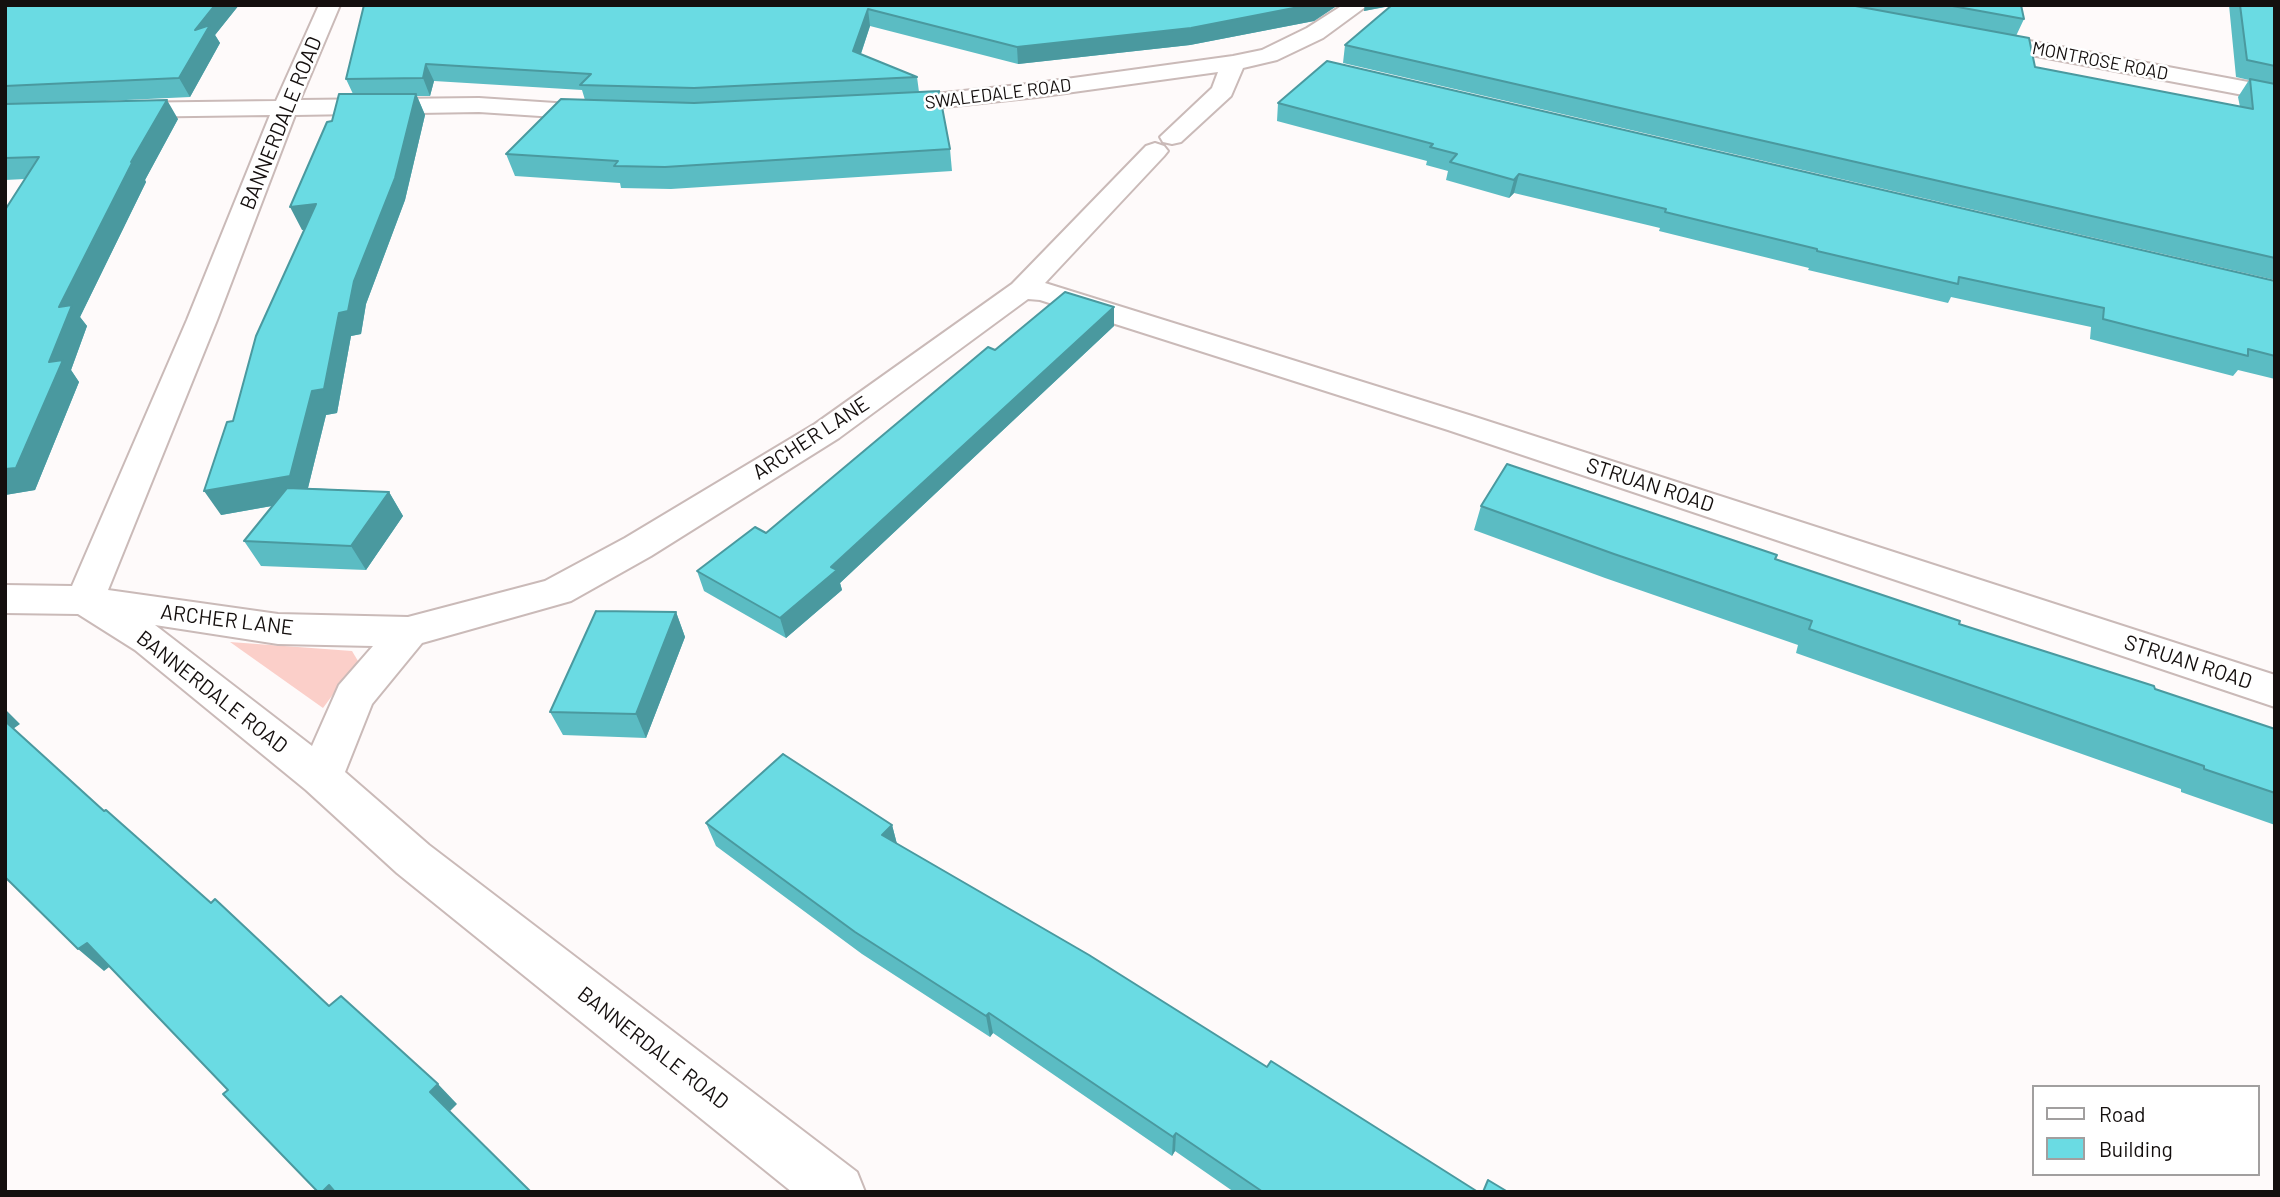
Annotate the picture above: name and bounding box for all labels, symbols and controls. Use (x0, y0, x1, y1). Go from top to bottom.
street label: BANNERDALE ROAD (235, 33, 327, 213)
street label: MONTROSE ROAD (2030, 37, 2170, 85)
street label: SWALEDALE ROAD (924, 74, 1072, 114)
street label: ARCHER LANE (748, 391, 874, 485)
street label: STRUAN ROAD (1583, 452, 1717, 518)
street label: ARCHER LANE (159, 599, 295, 641)
street label: BANNERDALE ROAD (132, 625, 292, 759)
street label: STRUAN ROAD (2121, 629, 2255, 695)
street label: BANNERDALE ROAD (573, 981, 733, 1115)
legend (2032, 1085, 2259, 1176)
text: Road (2099, 1101, 2145, 1126)
text: Building (2099, 1136, 2173, 1161)

